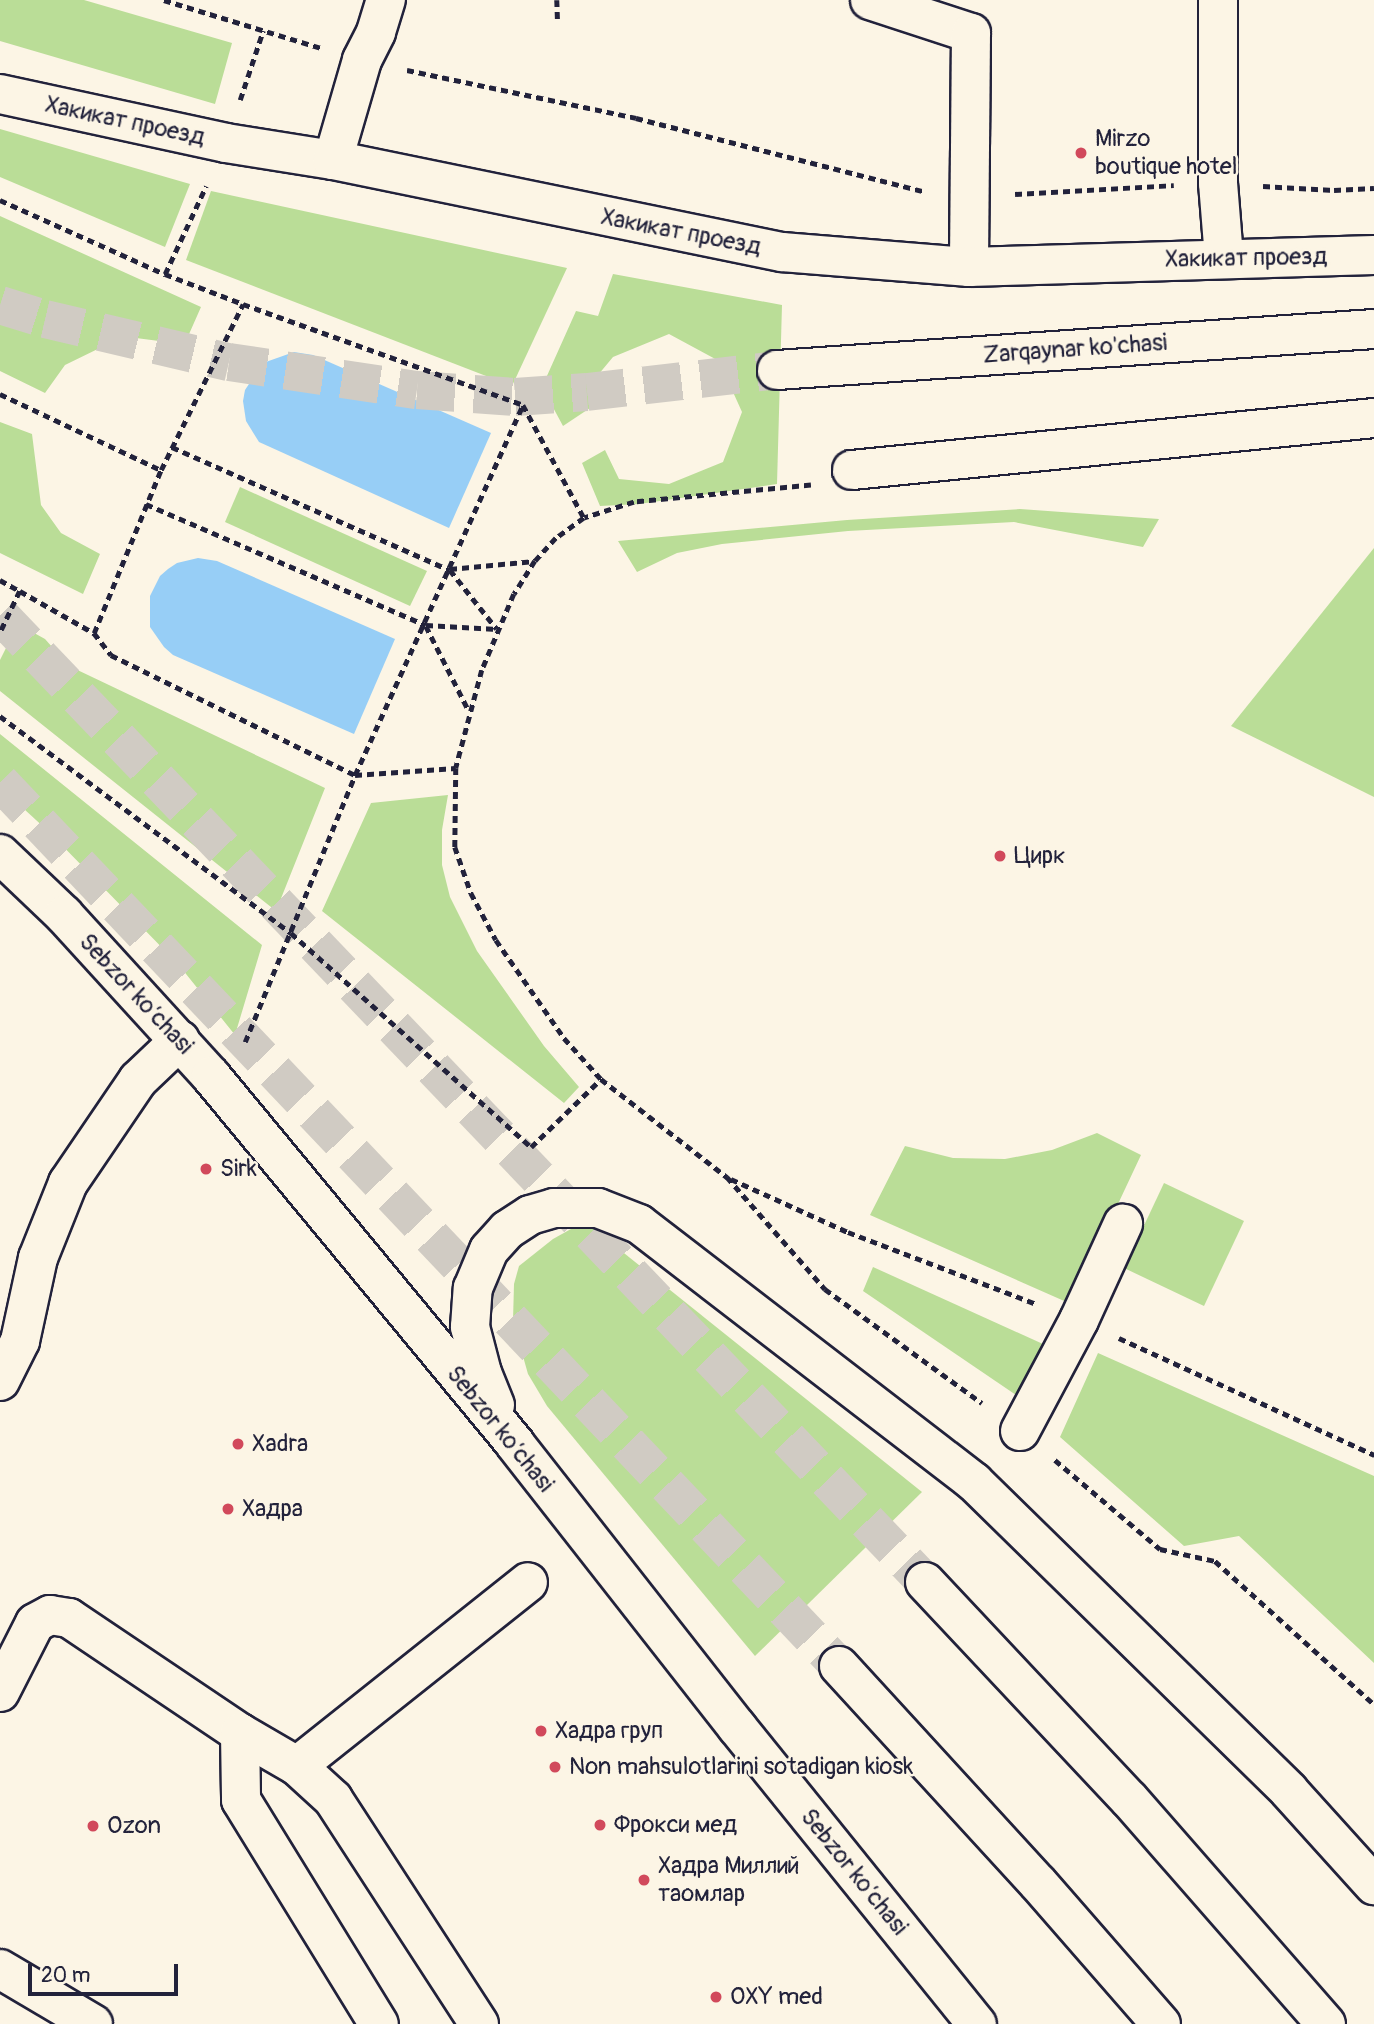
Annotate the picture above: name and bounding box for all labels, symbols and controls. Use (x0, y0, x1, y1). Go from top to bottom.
street label: Хакикат проезд (43, 90, 207, 152)
place label: Mirzo boutique hotel (1095, 125, 1237, 181)
marker: Mirzo boutique hotel (1073, 145, 1089, 161)
street label: Хакикат проезд (599, 202, 763, 262)
street label: Хакикат проезд (1165, 242, 1327, 274)
street label: Zarqaynar ko'chasi (982, 328, 1168, 370)
place label: Цирк (1014, 842, 1065, 870)
marker: Цирк (992, 848, 1008, 864)
street label: Sebzor ko‘chasi (73, 928, 199, 1060)
place label: Sirk (220, 1155, 257, 1183)
marker: Sirk (198, 1161, 214, 1177)
street label: Sebzor ko‘chasi (440, 1360, 560, 1498)
place label: Xadra (252, 1430, 308, 1458)
marker: Xadra (230, 1436, 246, 1452)
place label: Хадра (242, 1495, 303, 1523)
marker: Хадра (220, 1501, 236, 1517)
place label: Хадра груп (555, 1717, 663, 1745)
marker: Хадра груп (533, 1723, 549, 1739)
place label: Non mahsulotlarini sotadigan kiosk (569, 1753, 913, 1781)
marker: Non mahsulotlarini sotadigan kiosk (547, 1759, 563, 1775)
street label: Sebzor ko‘chasi (794, 1803, 914, 1941)
place label: Фрокси мед (614, 1811, 737, 1839)
place label: Ozon (107, 1812, 161, 1840)
marker: Фрокси мед (592, 1817, 608, 1833)
marker: Ozon (85, 1818, 101, 1834)
place label: Хадра Миллий таомлар (658, 1852, 800, 1908)
marker: Хадра Миллий таомлар (636, 1872, 652, 1888)
scale bar (32, 1951, 182, 1995)
text: 20 m (41, 1962, 90, 1989)
place label: OXY med (730, 1983, 823, 2011)
marker: OXY med (708, 1989, 724, 2005)

